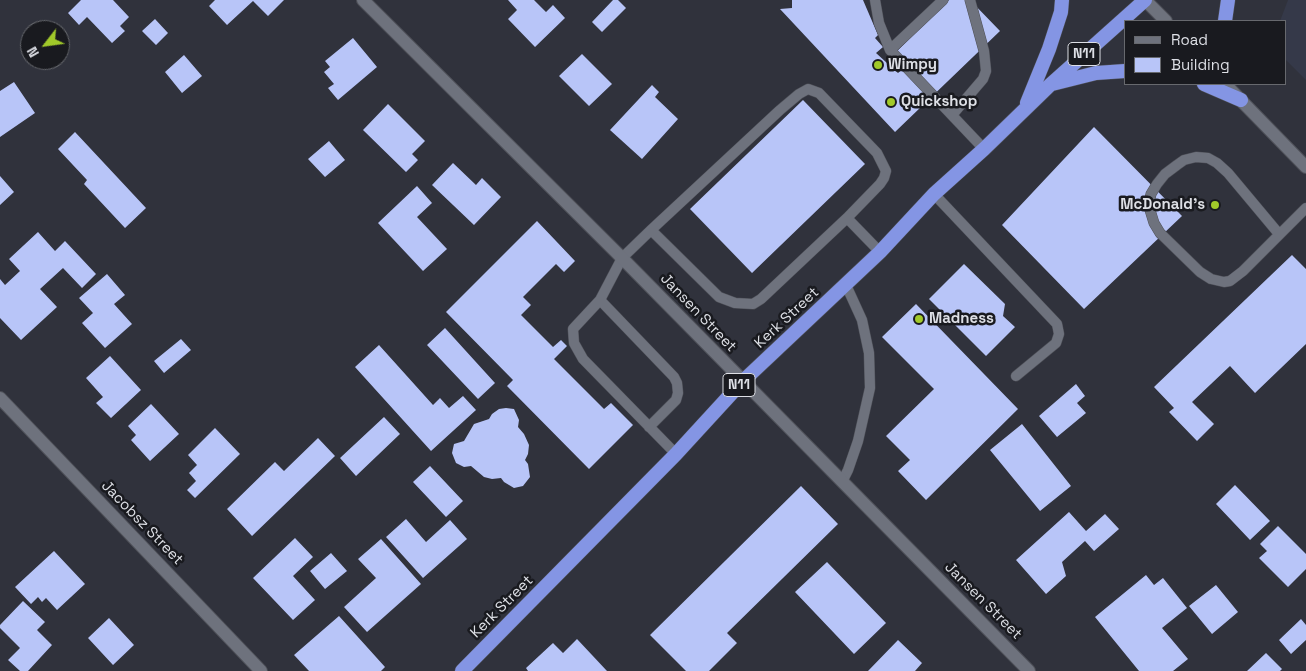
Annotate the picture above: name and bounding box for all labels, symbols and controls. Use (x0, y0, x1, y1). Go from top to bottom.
north arrow (20, 20, 70, 70)
legend (1124, 20, 1286, 85)
text: Road (1171, 30, 1208, 49)
road number: N11 (1068, 42, 1100, 66)
text: N (23, 43, 43, 61)
text: Building (1171, 55, 1230, 74)
place label: Wimpy (888, 56, 937, 74)
marker: Wimpy (872, 59, 884, 71)
place label: Quickshop (901, 93, 977, 111)
marker: Quickshop (885, 96, 897, 108)
place label: McDonald's (1120, 196, 1205, 214)
marker: McDonald's (1209, 199, 1221, 211)
street label: Jansen Street (656, 270, 740, 356)
street label: Kerk Street (751, 284, 823, 352)
place label: Madness (929, 310, 994, 328)
marker: Madness (913, 313, 925, 325)
road number: N11 (723, 374, 755, 396)
street label: Jacobsz Street (97, 477, 187, 569)
street label: Jansen Street (941, 559, 1025, 643)
street label: Kerk Street (467, 572, 537, 642)

